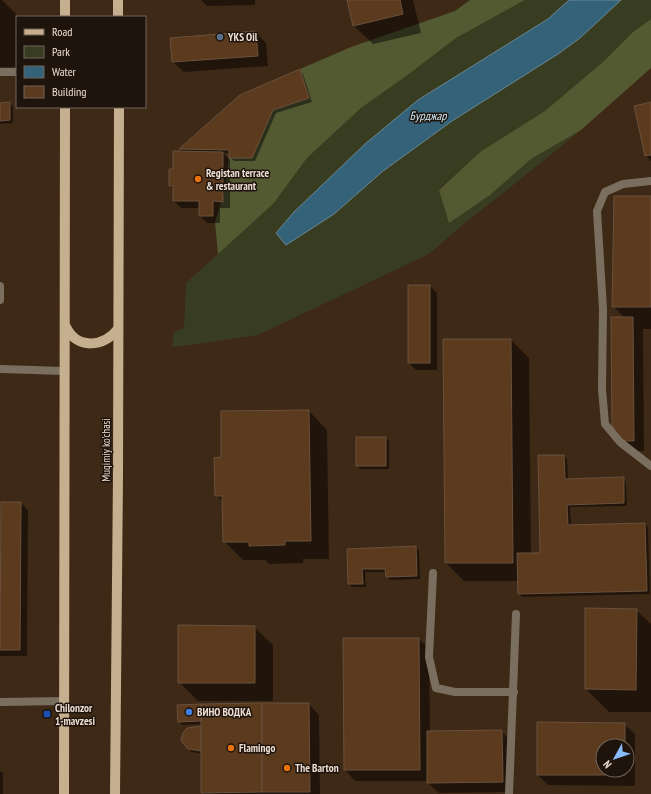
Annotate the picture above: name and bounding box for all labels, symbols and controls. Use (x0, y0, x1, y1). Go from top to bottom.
legend (16, 16, 146, 108)
text: Road (52, 24, 72, 39)
place label: YKS Oil (227, 30, 258, 44)
marker: YKS Oil (215, 32, 225, 42)
text: Park (52, 44, 70, 59)
text: Water (52, 64, 77, 79)
text: Building (52, 84, 87, 99)
water label: Бурджар (410, 108, 447, 123)
place label: Registan terrace & restaurant (206, 166, 270, 193)
marker: Registan terrace & restaurant (193, 174, 203, 184)
street label: Muqimiy ko'chasi (99, 418, 113, 482)
place label: Chilonzor 1-mavzesi (55, 701, 95, 728)
place label: ВИНО ВОДКА (197, 705, 252, 719)
marker: ВИНО ВОДКА (184, 707, 194, 717)
marker: Chilonzor 1-mavzesi (42, 709, 52, 719)
north arrow (595, 738, 635, 778)
place label: Flamingo (239, 741, 275, 755)
marker: Flamingo (226, 743, 236, 753)
text: N (600, 758, 615, 771)
place label: The Barton (295, 761, 339, 775)
marker: The Barton (282, 763, 292, 773)

